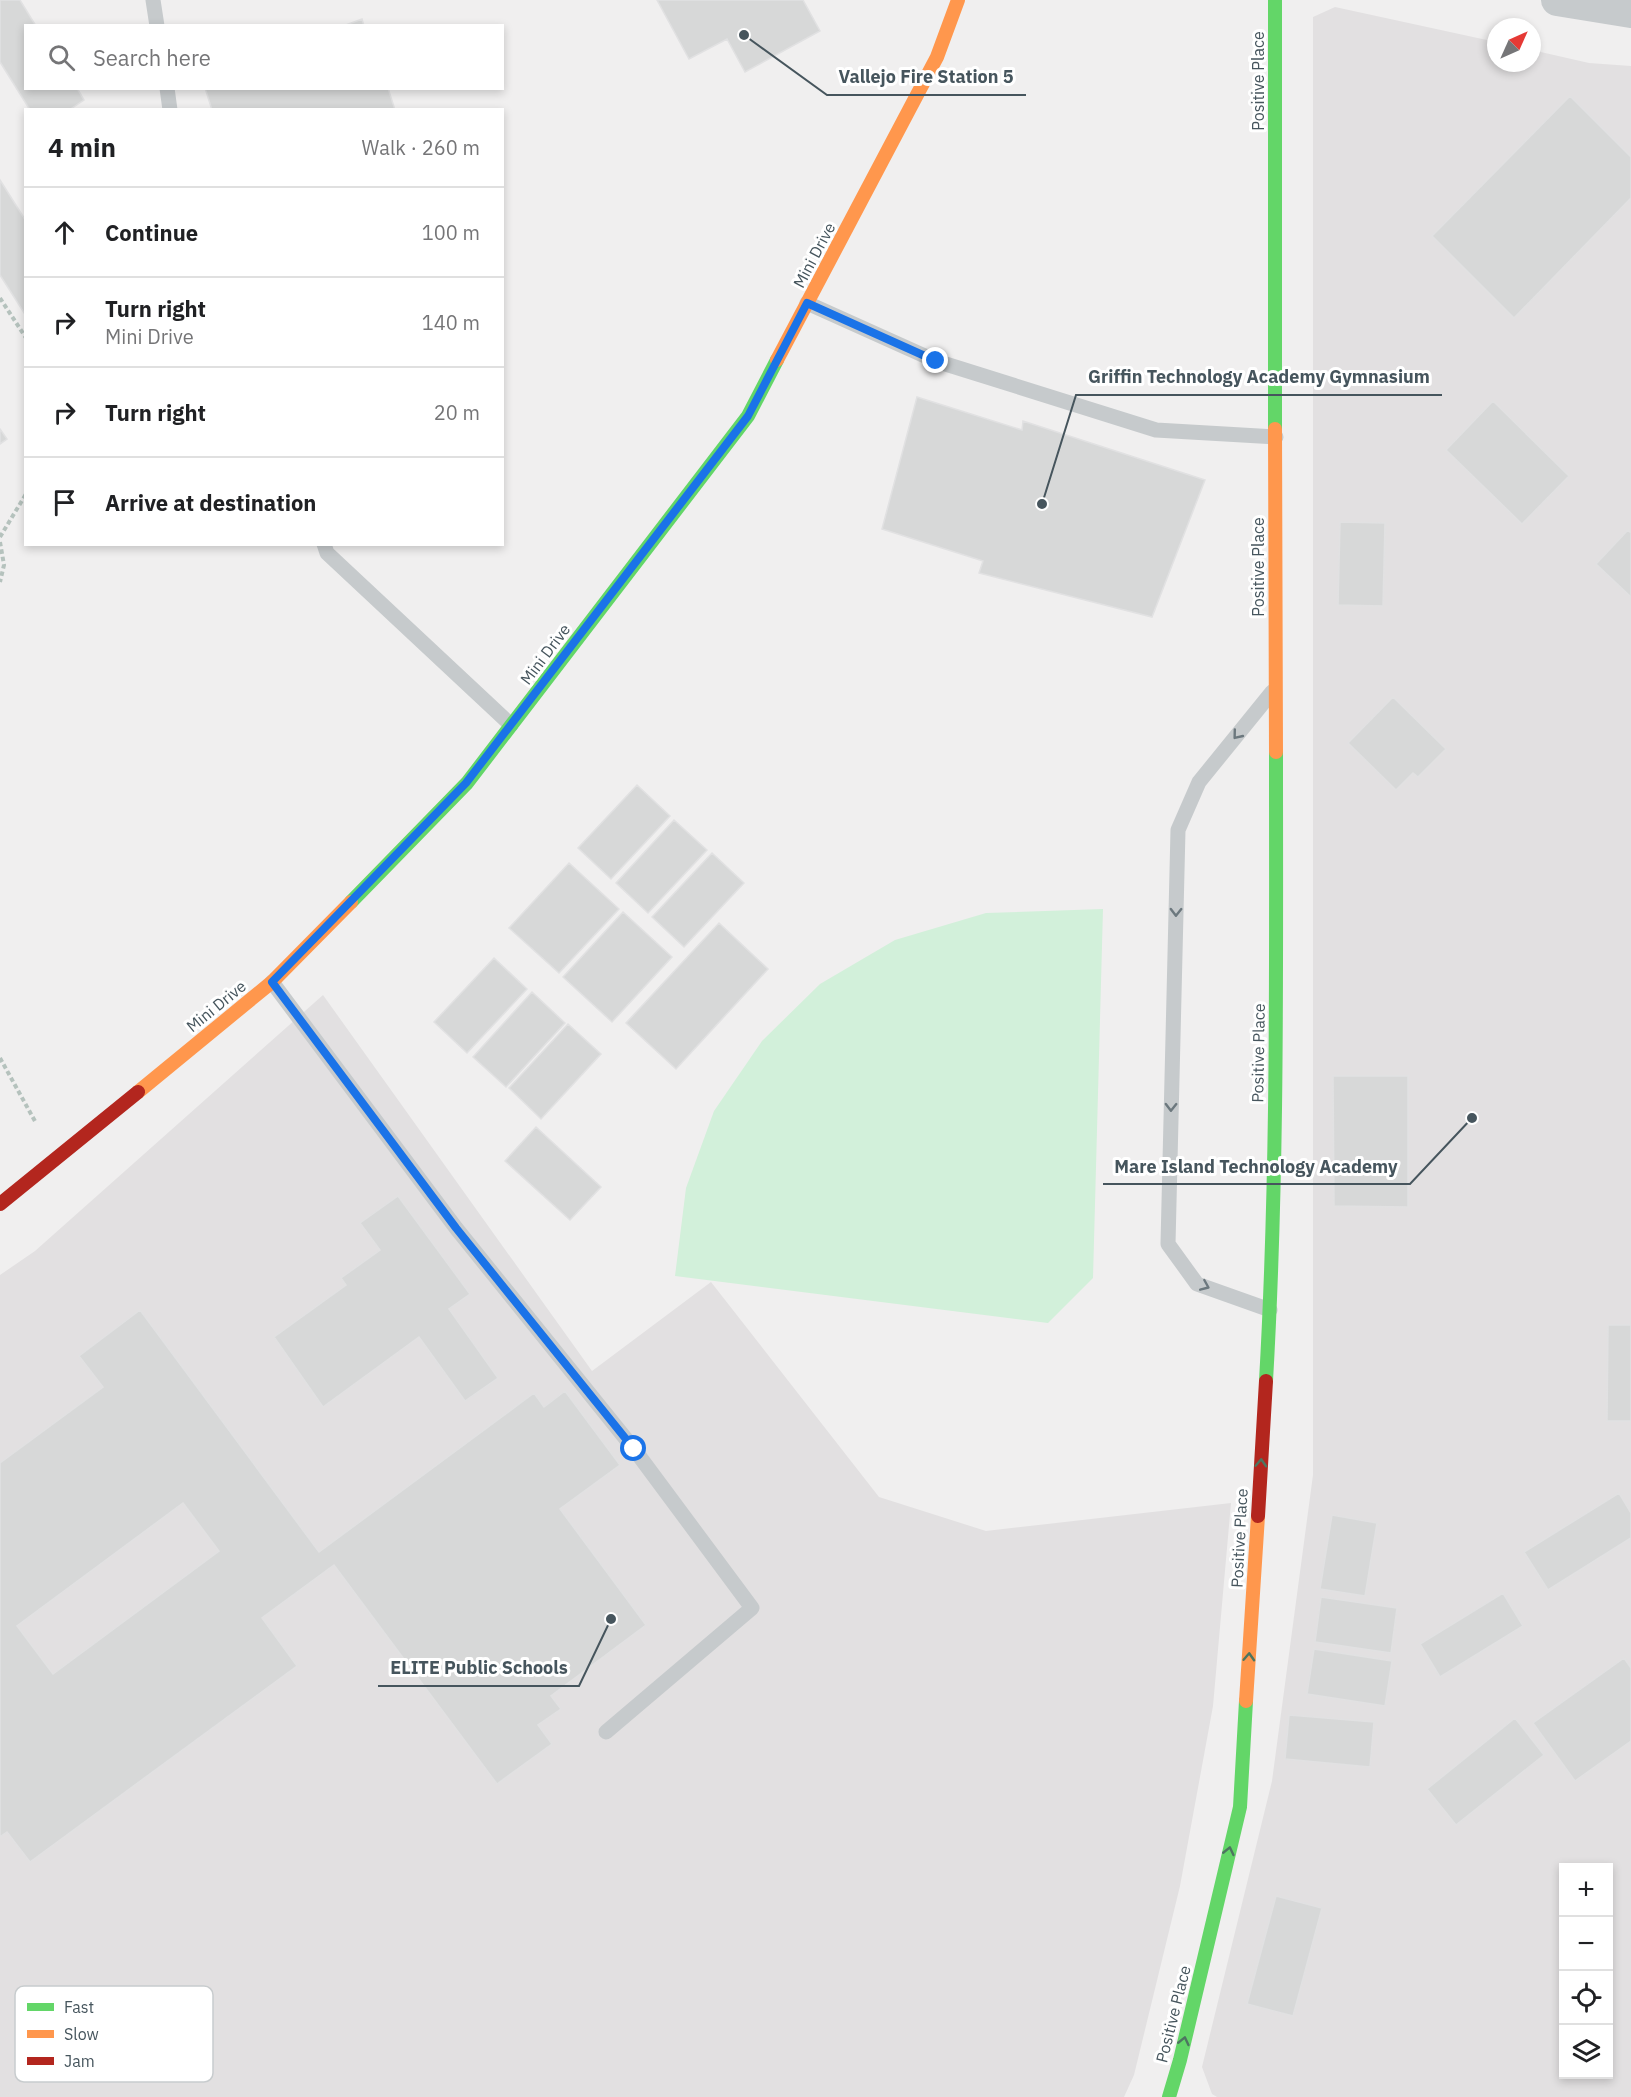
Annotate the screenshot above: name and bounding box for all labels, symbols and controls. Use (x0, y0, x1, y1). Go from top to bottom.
north arrow (1487, 18, 1541, 72)
search box (24, 24, 504, 90)
street label: Positive Place (1248, 31, 1268, 131)
icon: search (45, 41, 78, 74)
text: Search here (93, 43, 211, 72)
callout: Vallejo Fire Station 5 (827, 59, 1026, 95)
text: Vallejo Fire Station 5 (838, 65, 1014, 88)
text: 4 min (48, 130, 116, 164)
text: Walk · 260 m (362, 134, 480, 161)
icon: ahead (48, 216, 81, 249)
text: Continue (105, 218, 198, 247)
text: 100 m (422, 219, 480, 246)
street label: Mini Drive (789, 219, 840, 291)
text: Turn right (105, 294, 206, 323)
icon: right (48, 306, 81, 339)
text: 140 m (422, 309, 480, 336)
text: Mini Drive (105, 323, 194, 350)
route end (922, 347, 948, 373)
callout: Griffin Technology Academy Gymnasium (1076, 359, 1442, 395)
text: Griffin Technology Academy Gymnasium (1088, 365, 1430, 388)
icon: right (48, 396, 81, 429)
text: Turn right (105, 398, 206, 427)
text: 20 m (434, 399, 480, 426)
icon: arrive (48, 486, 81, 519)
text: Arrive at destination (105, 488, 316, 517)
street label: Positive Place (1248, 517, 1268, 617)
street label: Mini Drive (516, 619, 574, 688)
one-way arrow (1234, 728, 1245, 739)
one-way arrow (1170, 907, 1182, 916)
street label: Mini Drive (182, 976, 250, 1036)
street label: Positive Place (1247, 1003, 1269, 1103)
one-way arrow (1165, 1102, 1178, 1111)
callout: Mare Island Technology Academy (1103, 1148, 1410, 1184)
text: Mare Island Technology Academy (1114, 1155, 1398, 1178)
one-way arrow (1199, 1279, 1210, 1291)
route start (620, 1435, 646, 1461)
one-way arrow (1254, 1458, 1267, 1467)
street label: Positive Place (1226, 1488, 1252, 1588)
callout: ELITE Public Schools (378, 1650, 579, 1686)
one-way arrow (1242, 1653, 1255, 1662)
text: ELITE Public Schools (390, 1656, 568, 1679)
one-way arrow (1222, 1846, 1235, 1856)
map controls (1559, 1863, 1613, 2079)
button: + (1559, 1863, 1613, 1917)
button: − (1559, 1917, 1613, 1971)
street label: Positive Place (1151, 1963, 1195, 2065)
button: locate (1559, 1971, 1613, 2025)
legend (15, 1986, 213, 2082)
text: Fast (64, 1997, 94, 2017)
text: Slow (64, 2024, 99, 2044)
button: layers (1559, 2025, 1613, 2079)
one-way arrow (1177, 2036, 1190, 2046)
text: Jam (64, 2051, 95, 2071)

